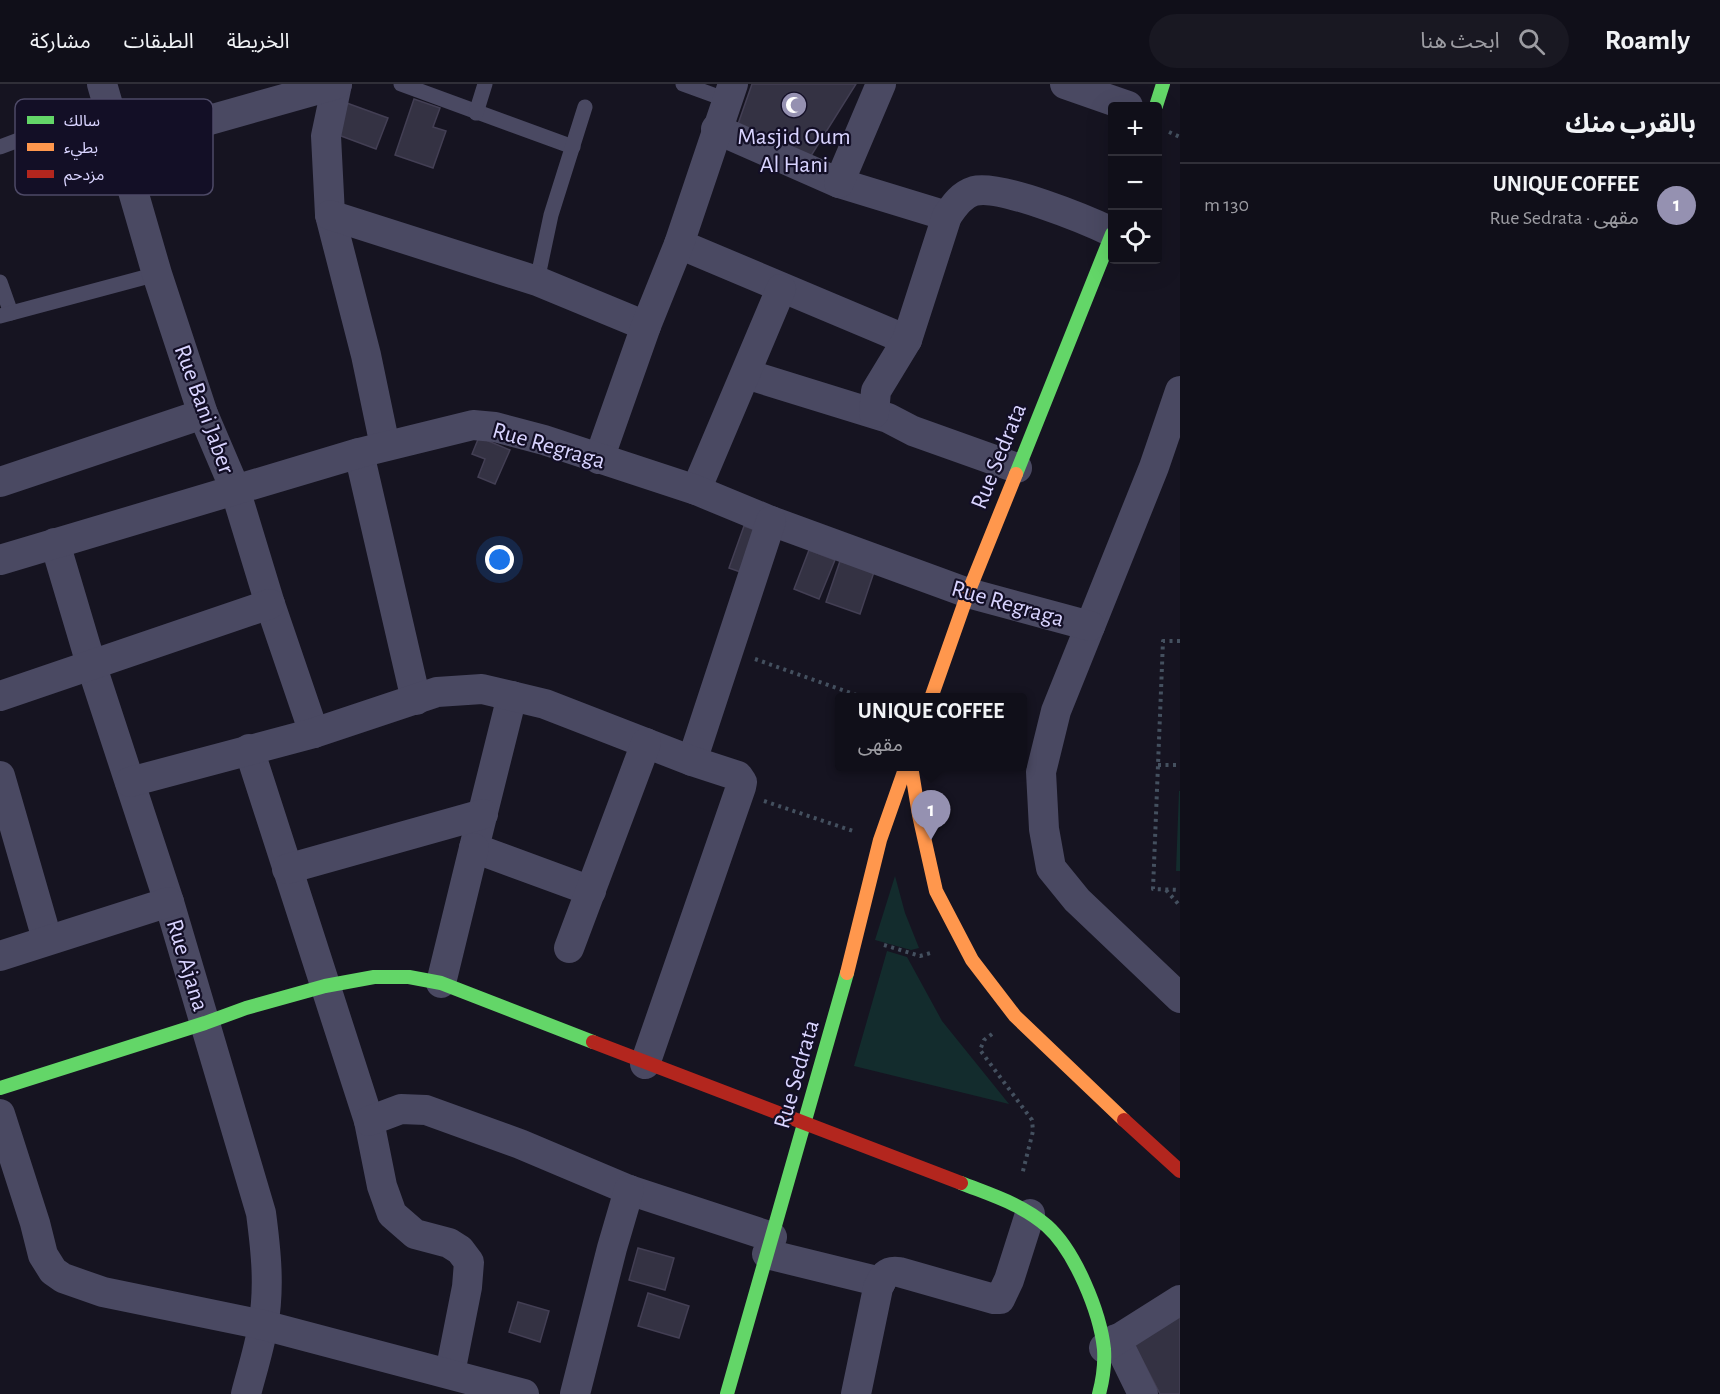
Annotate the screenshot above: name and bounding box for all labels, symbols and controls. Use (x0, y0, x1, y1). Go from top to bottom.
search box (1149, 14, 1569, 68)
icon: search (1515, 25, 1548, 58)
text: Roamly (1605, 27, 1690, 55)
text: ابحث هنا (1420, 30, 1500, 52)
text: مشاركة (30, 31, 91, 52)
text: الطبقات (124, 31, 194, 52)
text: الخريطة (227, 31, 290, 52)
mosque icon: Masjid Oum Al Hani (779, 90, 809, 120)
legend (15, 99, 213, 195)
map controls (1108, 102, 1162, 264)
button: + (1108, 102, 1162, 156)
text: بالقرب منك (1565, 111, 1696, 137)
text: سالك (64, 113, 100, 129)
place label: Masjid Oum Al Hani (737, 125, 851, 177)
text: بطيء (64, 140, 98, 160)
button: − (1108, 156, 1162, 210)
text: مزدحم (64, 167, 104, 187)
text: UNIQUE COFFEE (1493, 173, 1639, 195)
text: 130 m (1204, 195, 1249, 215)
text: 1 (1673, 195, 1680, 215)
text: مقهى · Rue Sedrata (1489, 208, 1639, 228)
button: locate (1108, 210, 1162, 264)
street label: Rue Bani Jaber (170, 342, 239, 477)
street label: Rue Sedrata (967, 400, 1031, 513)
street label: Rue Regraga (490, 418, 608, 474)
your location (485, 545, 514, 574)
street label: Rue Regraga (949, 576, 1067, 632)
popup (835, 693, 1027, 771)
text: UNIQUE COFFEE (858, 700, 1004, 722)
text: مقهى (858, 735, 903, 755)
pin: 1 (912, 790, 950, 840)
street label: Rue Ajana (162, 917, 212, 1014)
street label: Rue Sedrata (770, 1017, 824, 1131)

